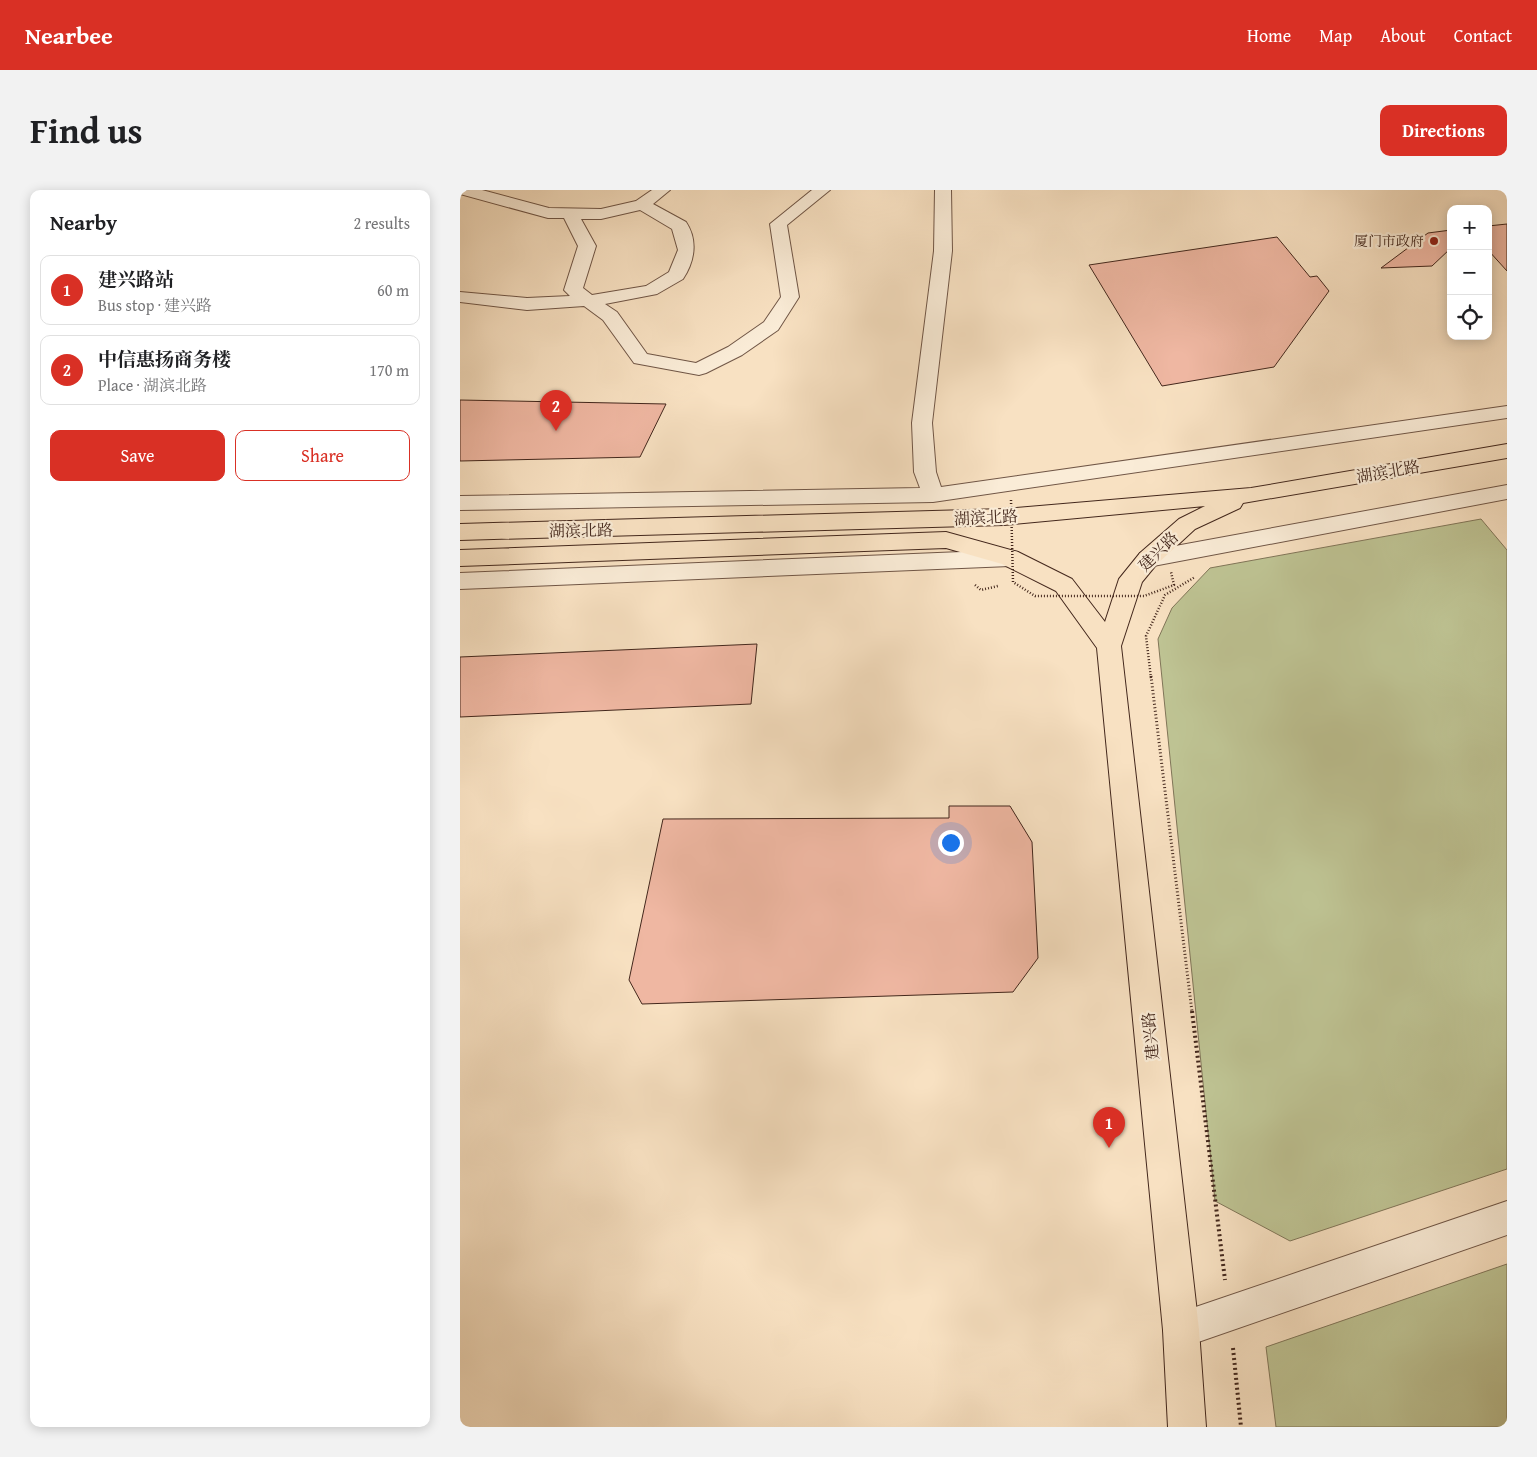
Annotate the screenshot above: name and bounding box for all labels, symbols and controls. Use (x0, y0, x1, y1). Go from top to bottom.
text: Nearbee (25, 18, 113, 53)
text: Home (1247, 22, 1291, 49)
text: Map (1319, 22, 1352, 49)
text: About (1380, 22, 1426, 49)
text: Contact (1454, 22, 1512, 49)
text: Find us (30, 105, 143, 156)
button: Directions (1380, 105, 1507, 156)
map controls (1447, 205, 1492, 340)
button: + (1447, 205, 1492, 250)
text: Nearby (50, 207, 117, 238)
text: 2 results (353, 211, 410, 235)
place label: 厦门市政府 (1354, 231, 1424, 251)
marker: 厦门市政府 (1428, 235, 1440, 247)
button: − (1447, 250, 1492, 295)
text: 建兴路站 (98, 265, 174, 293)
text: 1 (63, 278, 71, 302)
text: 60 m (377, 278, 409, 302)
text: Bus stop · 建兴路 (98, 293, 212, 317)
button: locate (1447, 295, 1492, 340)
text: 中信惠扬商务楼 (98, 345, 231, 373)
text: 2 (63, 358, 71, 382)
text: 170 m (369, 358, 409, 382)
text: Place · 湖滨北路 (98, 373, 207, 397)
pin: 2 (540, 390, 572, 431)
button: Save (50, 430, 225, 481)
button: Share (235, 430, 410, 481)
street label: 湖滨北路 (1354, 454, 1422, 488)
street label: 湖滨北路 (953, 503, 1019, 531)
street label: 湖滨北路 (549, 517, 613, 543)
street label: 建兴路 (1133, 526, 1183, 576)
your location (938, 830, 964, 856)
street label: 建兴路 (1136, 1011, 1164, 1061)
pin: 1 (1093, 1107, 1125, 1148)

